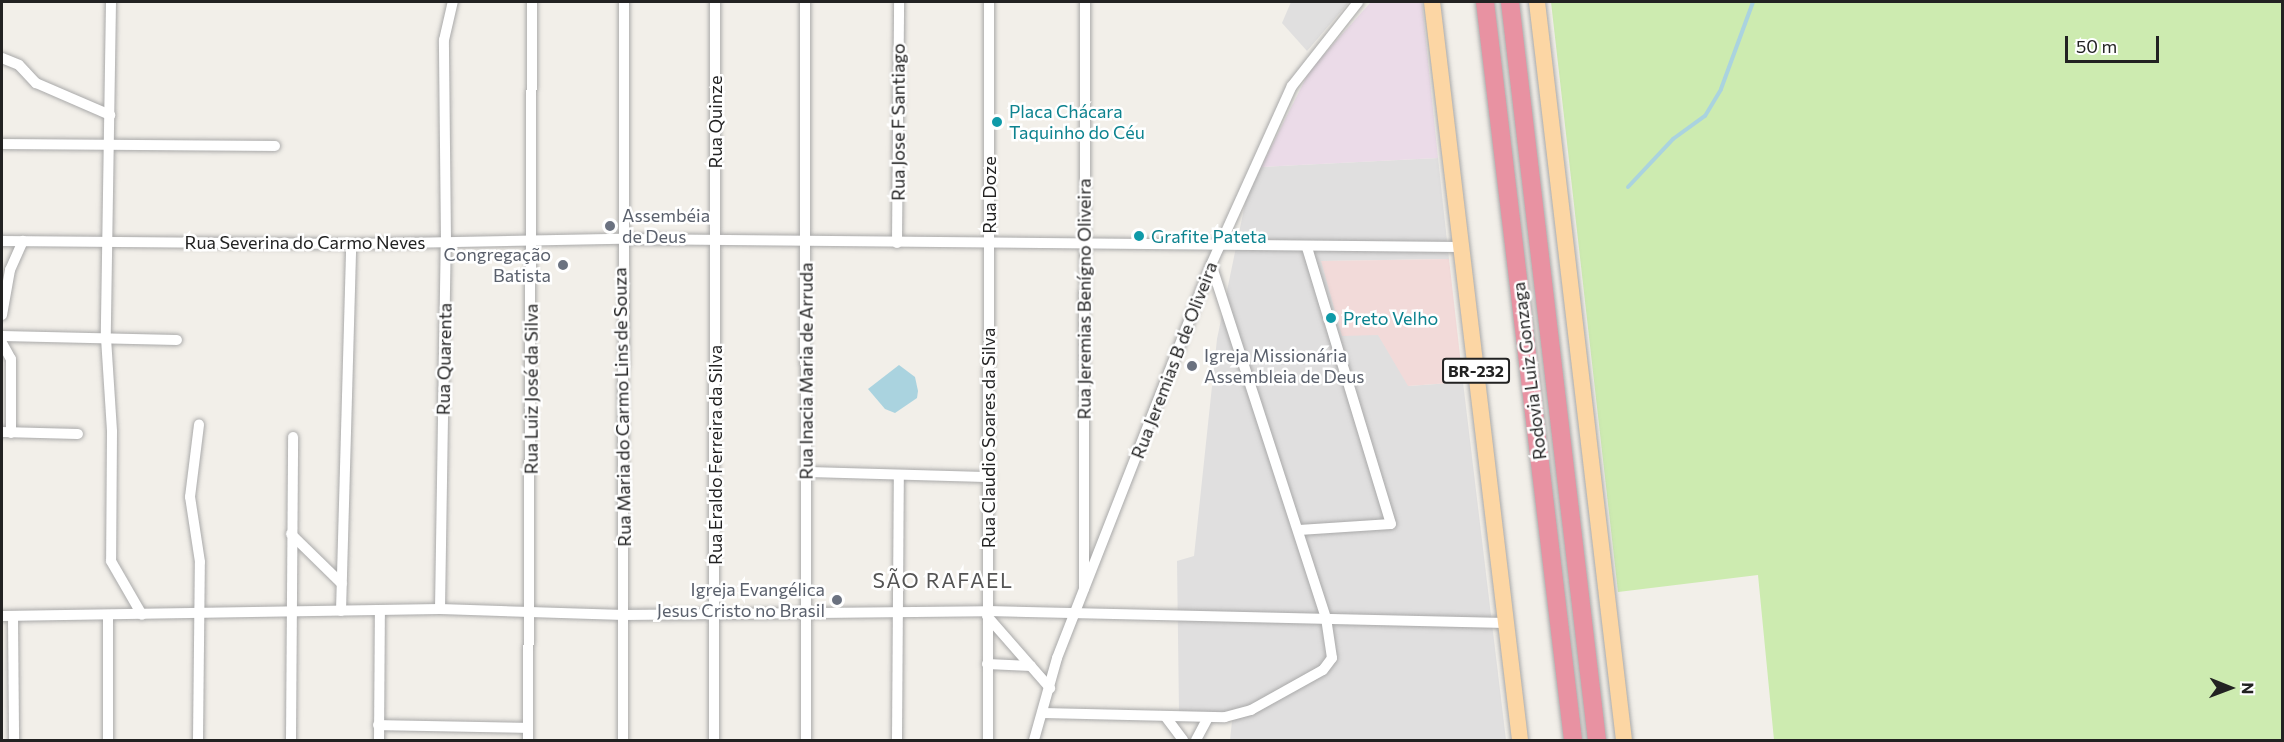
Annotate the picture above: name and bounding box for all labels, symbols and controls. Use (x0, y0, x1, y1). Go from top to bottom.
scale bar (2068, 24, 2162, 62)
text: 50 m (2076, 35, 2117, 57)
street label: Rua Jose F Santiago (887, 43, 909, 201)
street label: Rua Quinze (704, 76, 726, 168)
place label: Placa Chácara Taquinho do Céu (1009, 101, 1145, 144)
marker: Placa Chácara Taquinho do Céu (990, 115, 1004, 129)
street label: Rua Doze (978, 156, 1000, 234)
street label: Rua Jeremias Benígno Oliveira (1073, 178, 1095, 420)
place label: Assembéia de Deus (622, 205, 710, 248)
marker: Assembéia de Deus (603, 219, 617, 233)
place label: Grafite Pateta (1151, 225, 1267, 247)
marker: Grafite Pateta (1132, 229, 1146, 243)
street label: Rua Severina do Carmo Neves (185, 231, 425, 253)
place label: Congregação Batista (443, 244, 551, 286)
marker: Congregação Batista (556, 258, 570, 272)
street label: Rua Jeremias B de Oliveira (1126, 259, 1222, 461)
street label: Rua Inacia Maria de Arruda (795, 262, 817, 480)
street label: Rua Maria do Carmo Lins de Souza (609, 267, 635, 547)
street label: Rodovia Luiz Gonzaga (1507, 281, 1551, 461)
street label: Rua Quarenta (432, 303, 456, 415)
street label: Rua Luiz José da Silva (520, 304, 542, 474)
place label: Preto Velho (1343, 307, 1438, 329)
marker: Preto Velho (1324, 311, 1338, 325)
street label: Rua Claudio Soares da Silva (977, 328, 999, 548)
street label: Rua Eraldo Ferreira da Silva (704, 345, 726, 565)
place label: Igreja Missionária Assembleia de Deus (1204, 345, 1365, 388)
road number: BR-232 (1442, 358, 1510, 384)
marker: Igreja Missionária Assembleia de Deus (1185, 359, 1199, 373)
district label: SÃO RAFAEL (872, 567, 1014, 593)
place label: Igreja Evangélica Jesus Cristo no Brasil (657, 579, 825, 622)
marker: Igreja Evangélica Jesus Cristo no Brasil (830, 593, 844, 607)
north arrow (2200, 658, 2260, 718)
text: N (2239, 682, 2258, 694)

